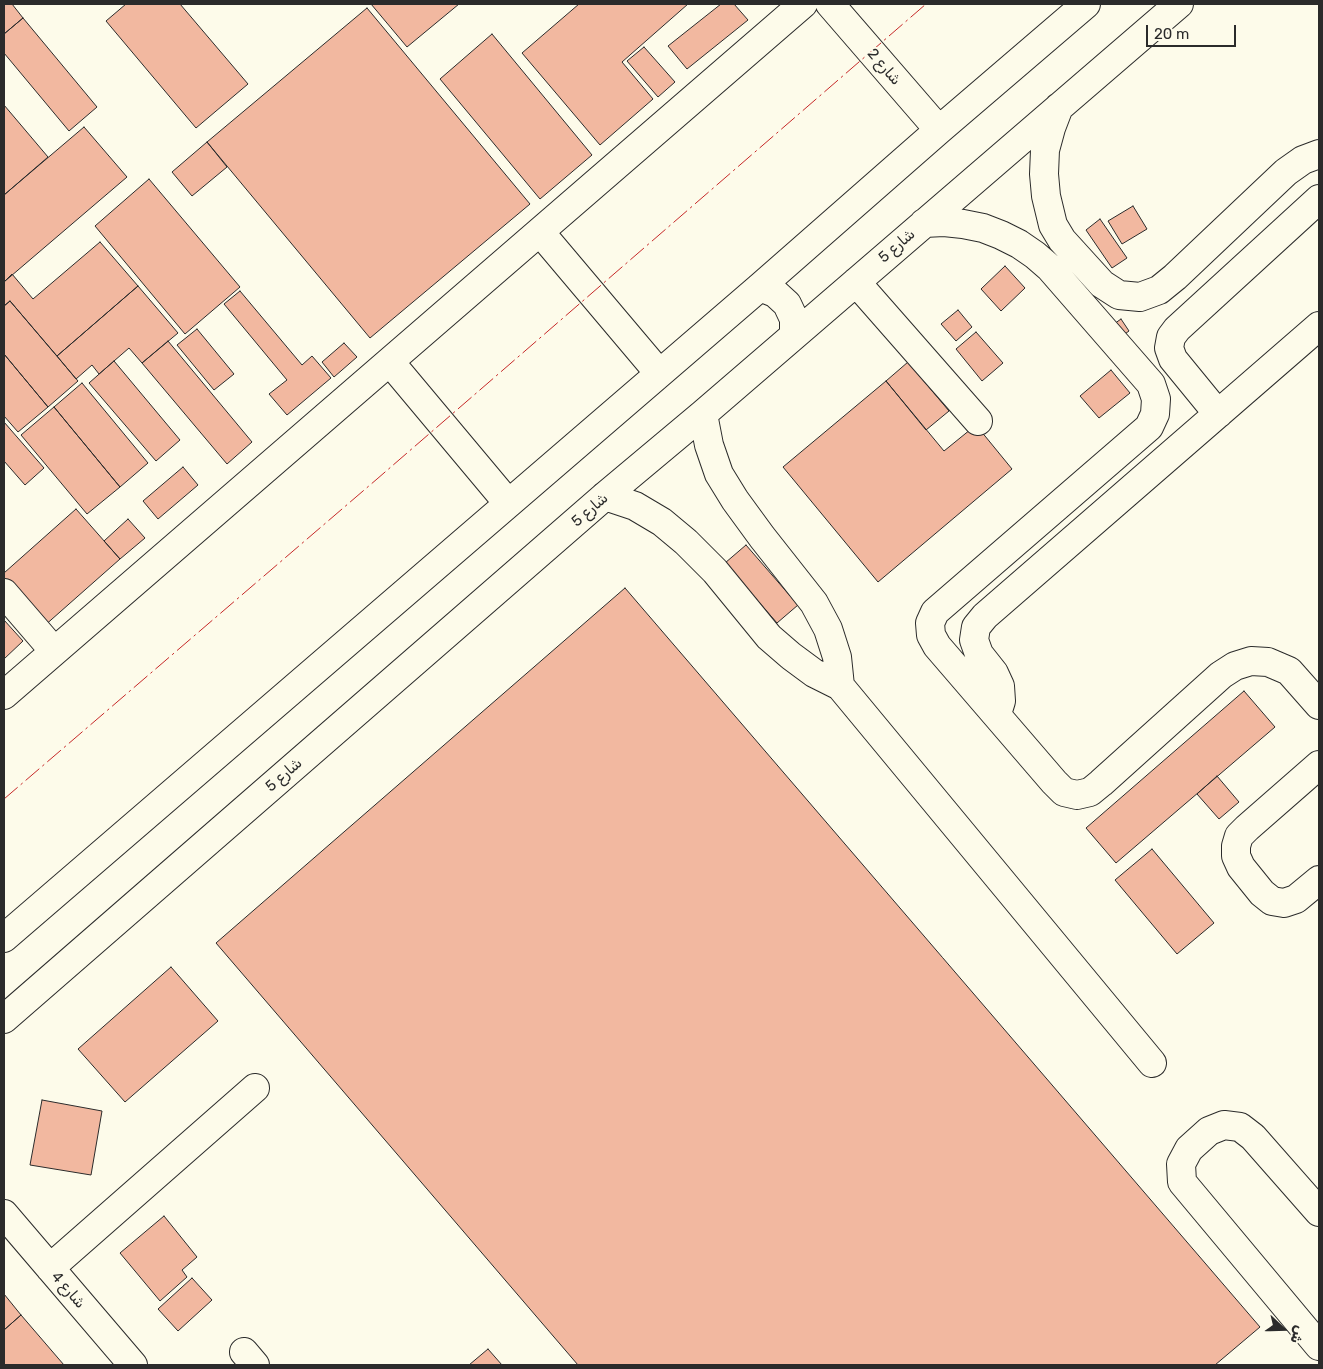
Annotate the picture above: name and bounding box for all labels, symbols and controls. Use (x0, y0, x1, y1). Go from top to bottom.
scale bar (1148, 15, 1238, 47)
text: 20 m (1154, 25, 1189, 43)
street label: شارع 2 (863, 45, 905, 89)
street label: شارع 5 (875, 225, 919, 267)
street label: شارع 5 (568, 489, 612, 531)
street label: شارع 5 (262, 754, 306, 796)
street label: شارع 4 (47, 1268, 89, 1312)
north arrow (1258, 1304, 1308, 1354)
text: ش (1286, 1323, 1309, 1346)

